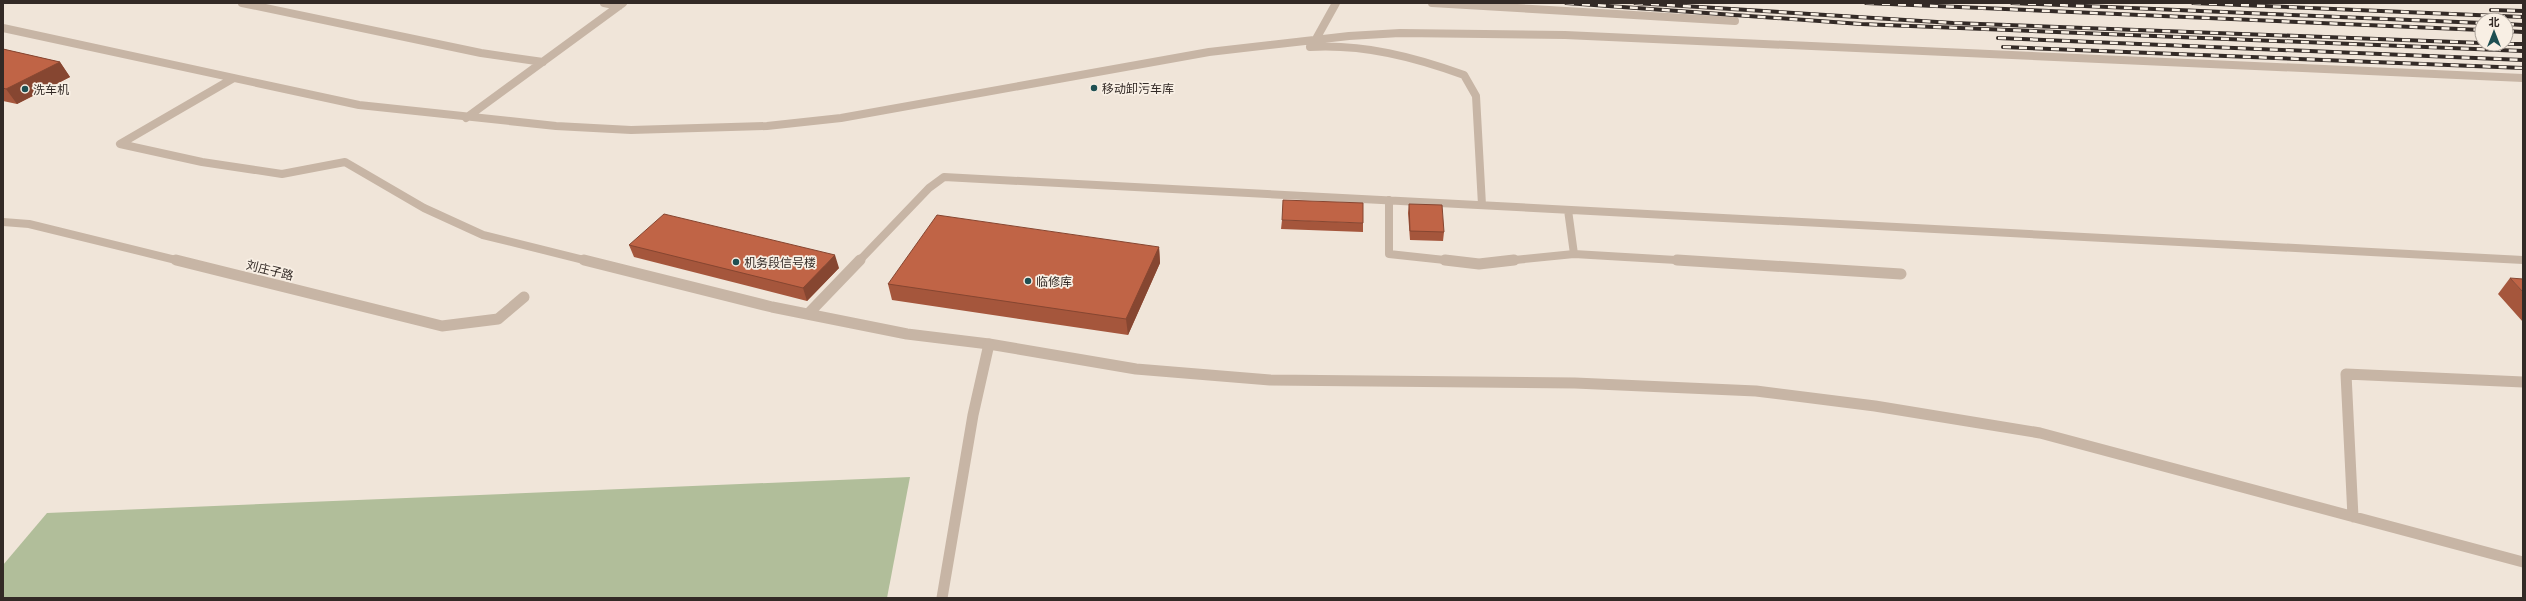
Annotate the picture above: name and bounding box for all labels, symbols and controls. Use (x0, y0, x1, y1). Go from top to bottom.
north arrow (2474, 12, 2514, 52)
text: 北 (2489, 14, 2500, 29)
place label: 移动卸污车库 (1102, 80, 1174, 97)
place label: 洗车机 (33, 81, 69, 98)
marker: 移动卸污车库 (1089, 83, 1099, 93)
marker: 洗车机 (20, 84, 30, 94)
place label: 机务段信号楼 (744, 254, 816, 271)
street label: 刘庄子路 (245, 256, 295, 284)
marker: 机务段信号楼 (731, 257, 741, 267)
place label: 临修库 (1036, 273, 1072, 290)
marker: 临修库 (1023, 276, 1033, 286)

